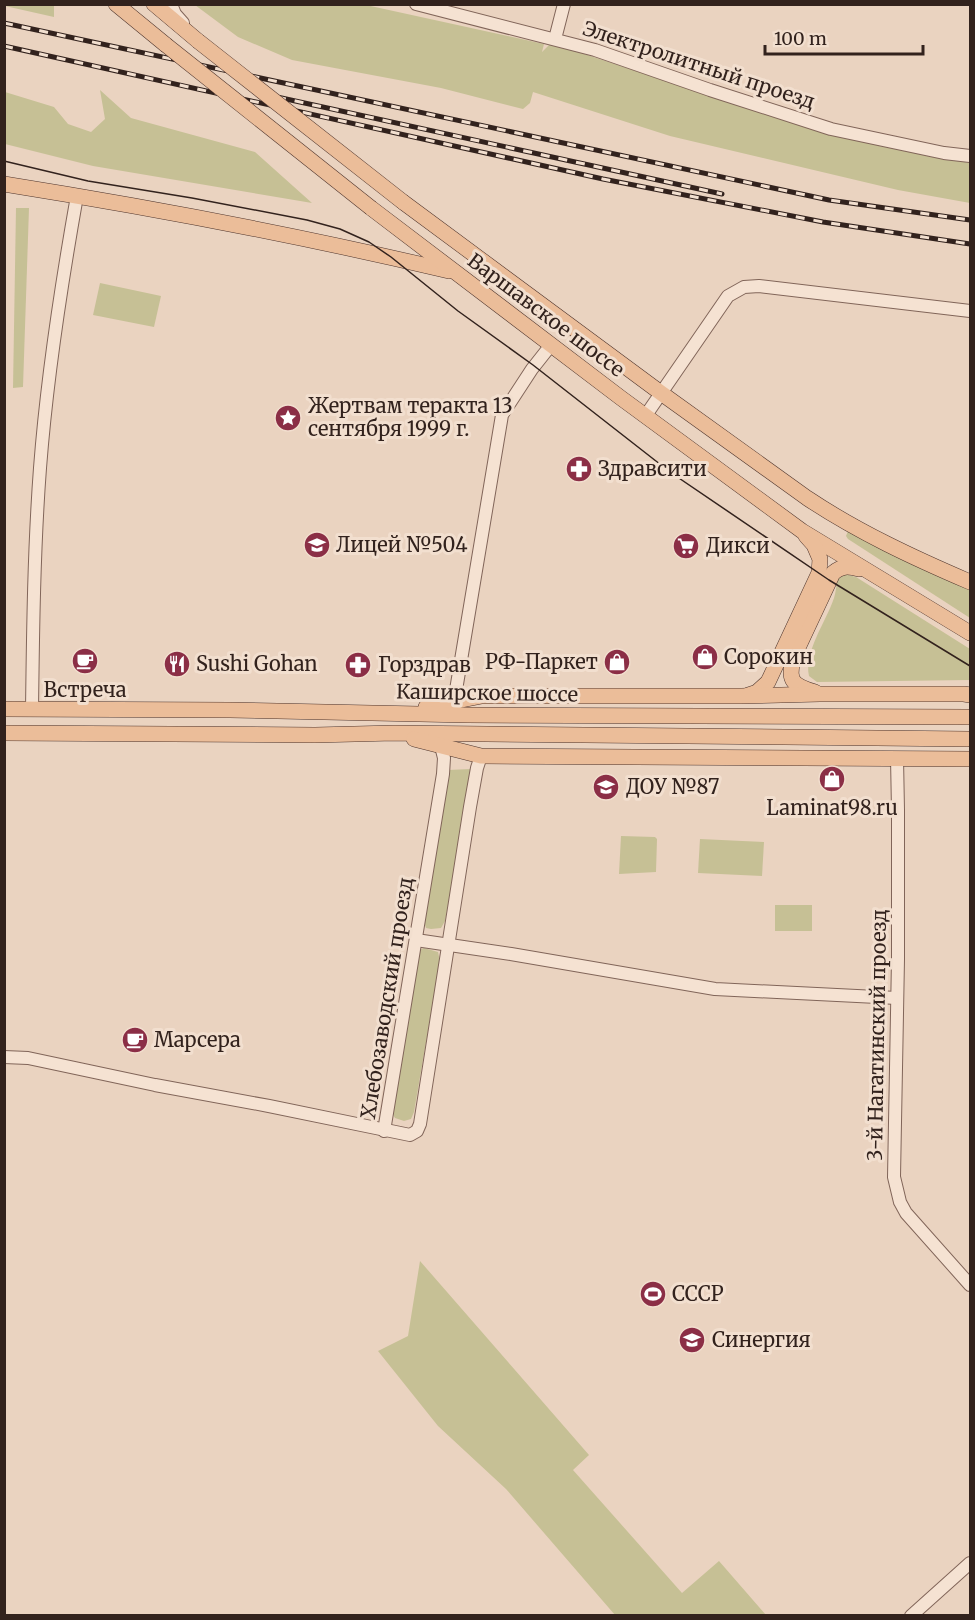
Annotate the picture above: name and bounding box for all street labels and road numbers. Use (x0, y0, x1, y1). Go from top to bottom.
street label: Электролитный проезд (580, 15, 818, 114)
street label: Варшавское шоссе (463, 247, 630, 382)
street label: Каширское шоссе (396, 678, 578, 707)
street label: Хлебозаводский проезд (355, 875, 418, 1121)
street label: 3-й Нагатинский проезд (862, 909, 891, 1161)

